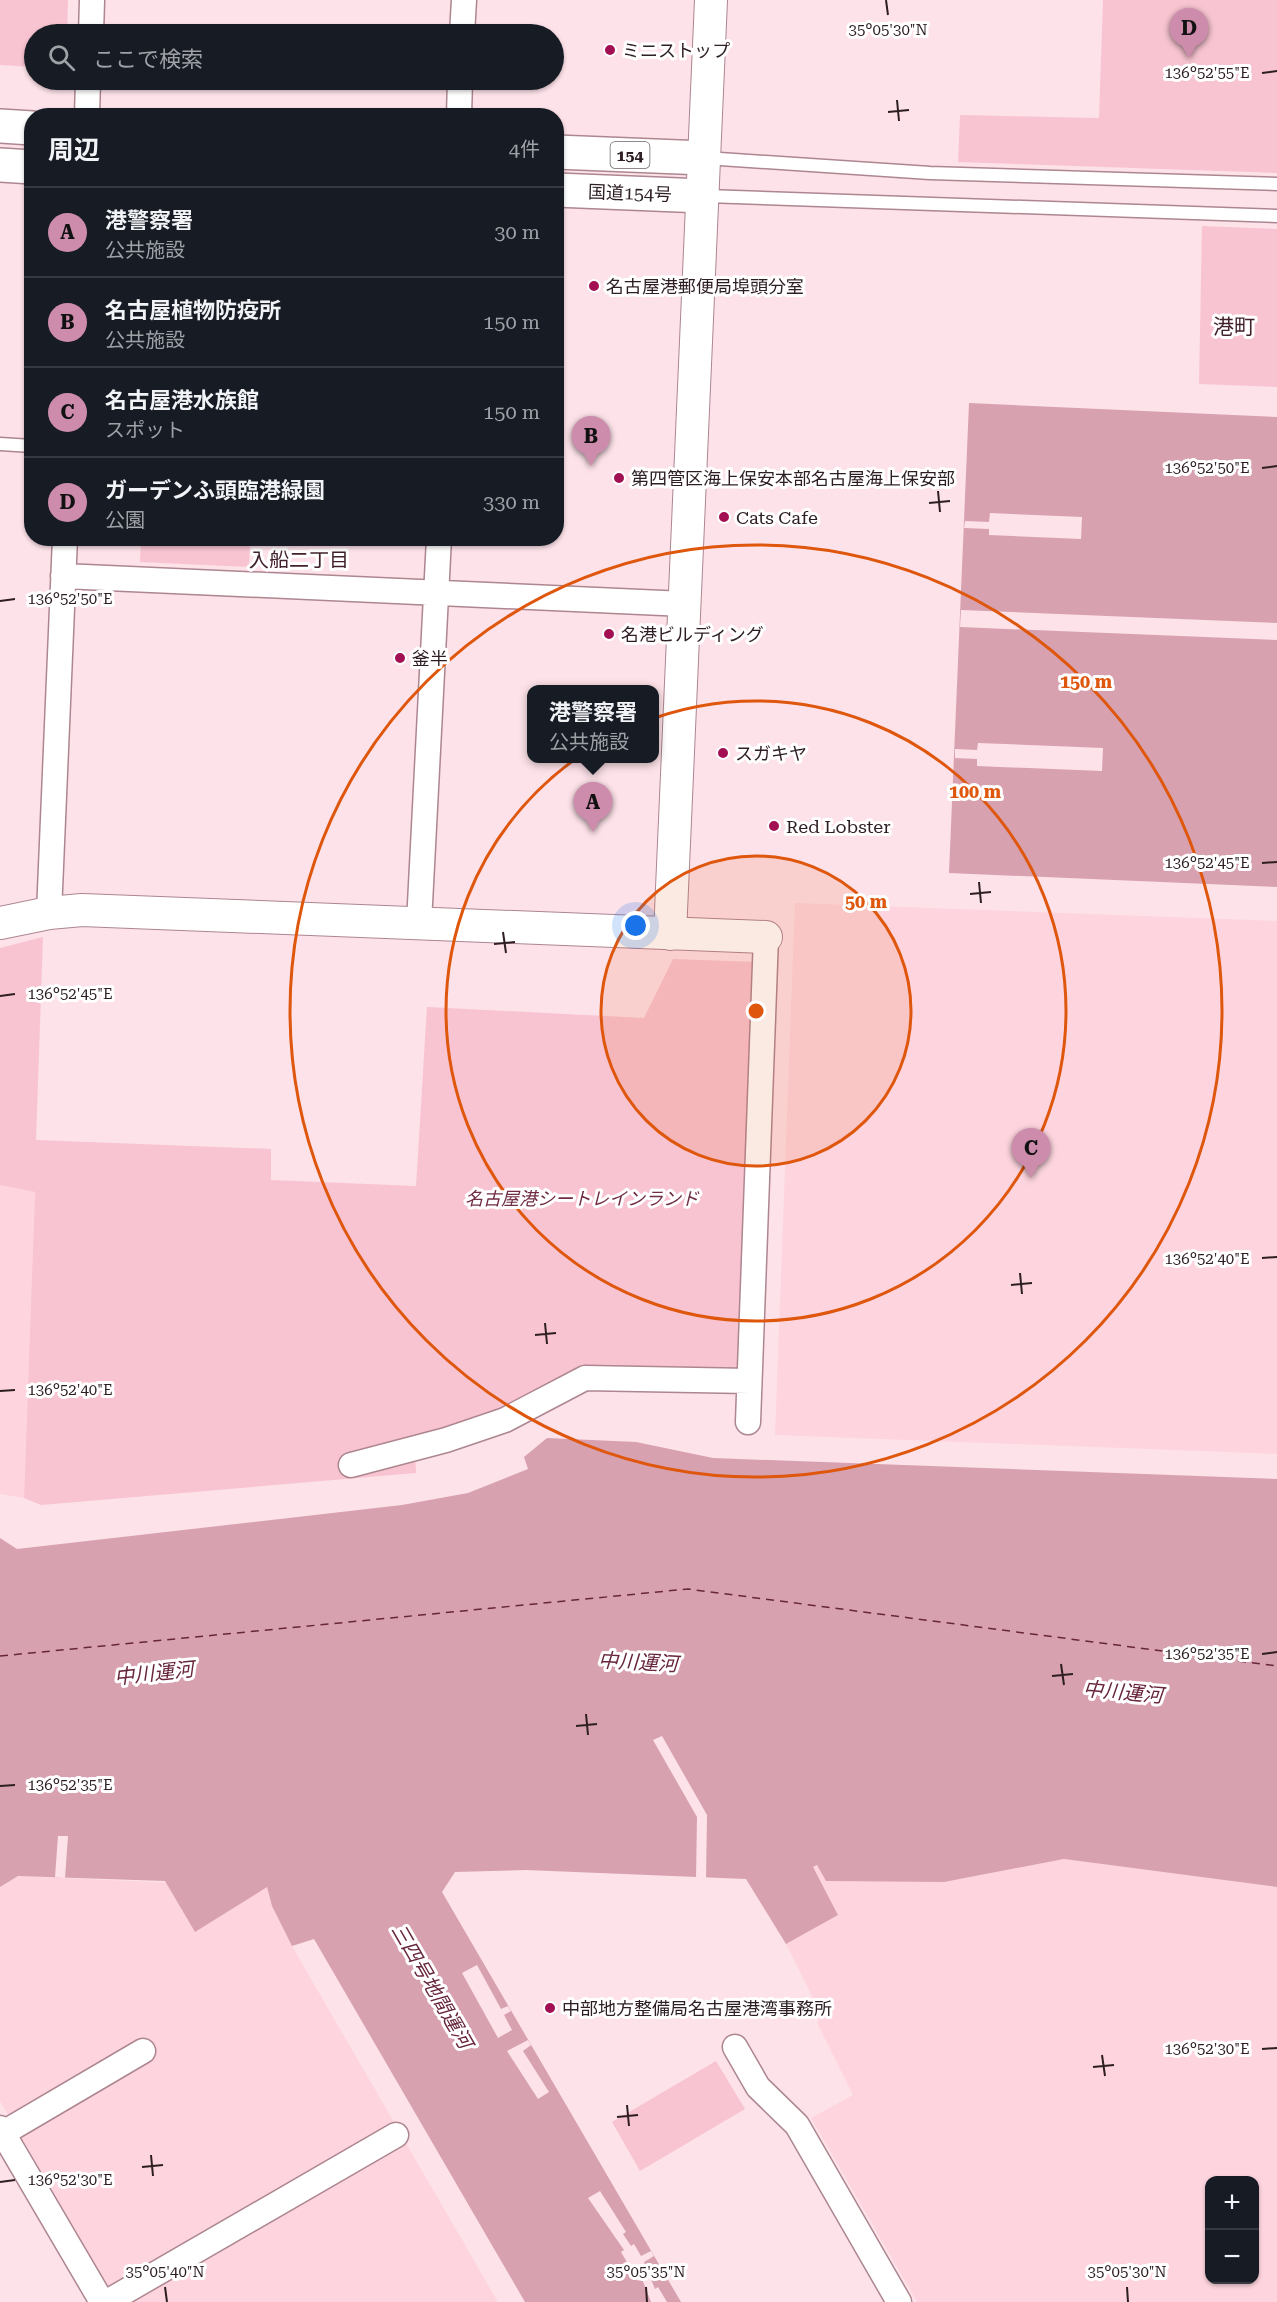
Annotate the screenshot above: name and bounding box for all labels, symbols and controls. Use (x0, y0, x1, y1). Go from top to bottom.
pin: D (1170, 8, 1208, 58)
text: 35°05'30"N (848, 21, 928, 39)
search box (24, 24, 564, 90)
place label: ミニストップ (622, 40, 730, 61)
icon: search (45, 41, 78, 74)
marker: ミニストップ (603, 43, 617, 57)
text: ここで検索 (93, 47, 203, 72)
text: 136°52'55"E (1164, 64, 1250, 82)
text: 周辺 (48, 135, 100, 165)
text: 4件 (509, 137, 540, 161)
road number: 154 (610, 142, 650, 168)
street label: 国道154号 (588, 181, 672, 205)
text: 港警察署 (105, 208, 193, 233)
text: A (60, 220, 75, 244)
text: 30 m (494, 220, 540, 244)
text: 公共施設 (105, 238, 185, 262)
place label: 名古屋港郵便局埠頭分室 (606, 276, 804, 297)
marker: 名古屋港郵便局埠頭分室 (587, 279, 601, 293)
text: 名古屋植物防疫所 (105, 298, 281, 323)
text: B (60, 310, 75, 334)
text: 150 m (483, 310, 540, 334)
district label: 港町 (1213, 315, 1255, 339)
text: 公共施設 (105, 328, 185, 352)
text: 名古屋港水族館 (105, 388, 259, 413)
text: C (61, 400, 75, 424)
text: 150 m (483, 400, 540, 424)
pin: B (572, 416, 610, 466)
text: スポット (105, 418, 185, 442)
text: 136°52'50"E (1164, 459, 1250, 477)
place label: 第四管区海上保安本部名古屋海上保安部 (631, 468, 955, 489)
marker: 第四管区海上保安本部名古屋海上保安部 (612, 471, 626, 485)
text: ガーデンふ頭臨港緑園 (105, 478, 325, 503)
text: D (59, 490, 76, 514)
text: 330 m (483, 490, 540, 514)
place label: Cats Cafe (736, 507, 818, 528)
text: 公園 (105, 508, 145, 532)
marker: Cats Cafe (717, 510, 731, 524)
district label: 入船二丁目 (249, 548, 349, 572)
text: 136°52'50"E (27, 590, 113, 608)
place label: 名港ビルディング (621, 624, 764, 645)
marker: 名港ビルディング (602, 627, 616, 641)
place label: 釜半 (412, 648, 448, 669)
marker: 釜半 (393, 651, 407, 665)
text: 150 m (1060, 671, 1113, 692)
popup (527, 685, 659, 763)
text: 港警察署 (549, 700, 637, 725)
text: 公共施設 (549, 730, 629, 754)
place label: スガキヤ (735, 743, 807, 764)
marker: スガキヤ (716, 746, 730, 760)
text: 100 m (949, 781, 1002, 802)
pin: A (574, 782, 612, 832)
place label: Red Lobster (786, 816, 891, 837)
marker: Red Lobster (767, 819, 781, 833)
text: 136°52'45"E (1164, 854, 1250, 872)
text: 50 m (845, 891, 888, 912)
your location (621, 911, 650, 940)
text: 136°52'45"E (27, 985, 113, 1003)
centre of rings (746, 1001, 766, 1021)
pin: C (1012, 1128, 1050, 1178)
park label: 名古屋港シートレインランド (465, 1188, 700, 1209)
text: 136°52'40"E (1164, 1250, 1250, 1268)
text: 136°52'40"E (27, 1381, 113, 1399)
text: 136°52'35"E (1164, 1645, 1250, 1663)
water label: 中川運河 (597, 1648, 683, 1676)
water label: 中川運河 (113, 1656, 199, 1689)
water label: 中川運河 (1082, 1677, 1168, 1708)
text: 136°52'35"E (27, 1776, 113, 1794)
water label: 三四号地間運河 (387, 1919, 479, 2056)
place label: 中部地方整備局名古屋港湾事務所 (562, 1998, 832, 2019)
marker: 中部地方整備局名古屋港湾事務所 (543, 2001, 557, 2015)
text: 136°52'30"E (1164, 2040, 1250, 2058)
text: 136°52'30"E (27, 2171, 113, 2189)
map controls (1205, 2176, 1259, 2284)
button: + (1205, 2176, 1259, 2230)
button: − (1205, 2230, 1259, 2284)
text: 35°05'40"N (125, 2263, 205, 2281)
text: 35°05'35"N (606, 2263, 686, 2281)
text: 35°05'30"N (1087, 2263, 1167, 2281)

